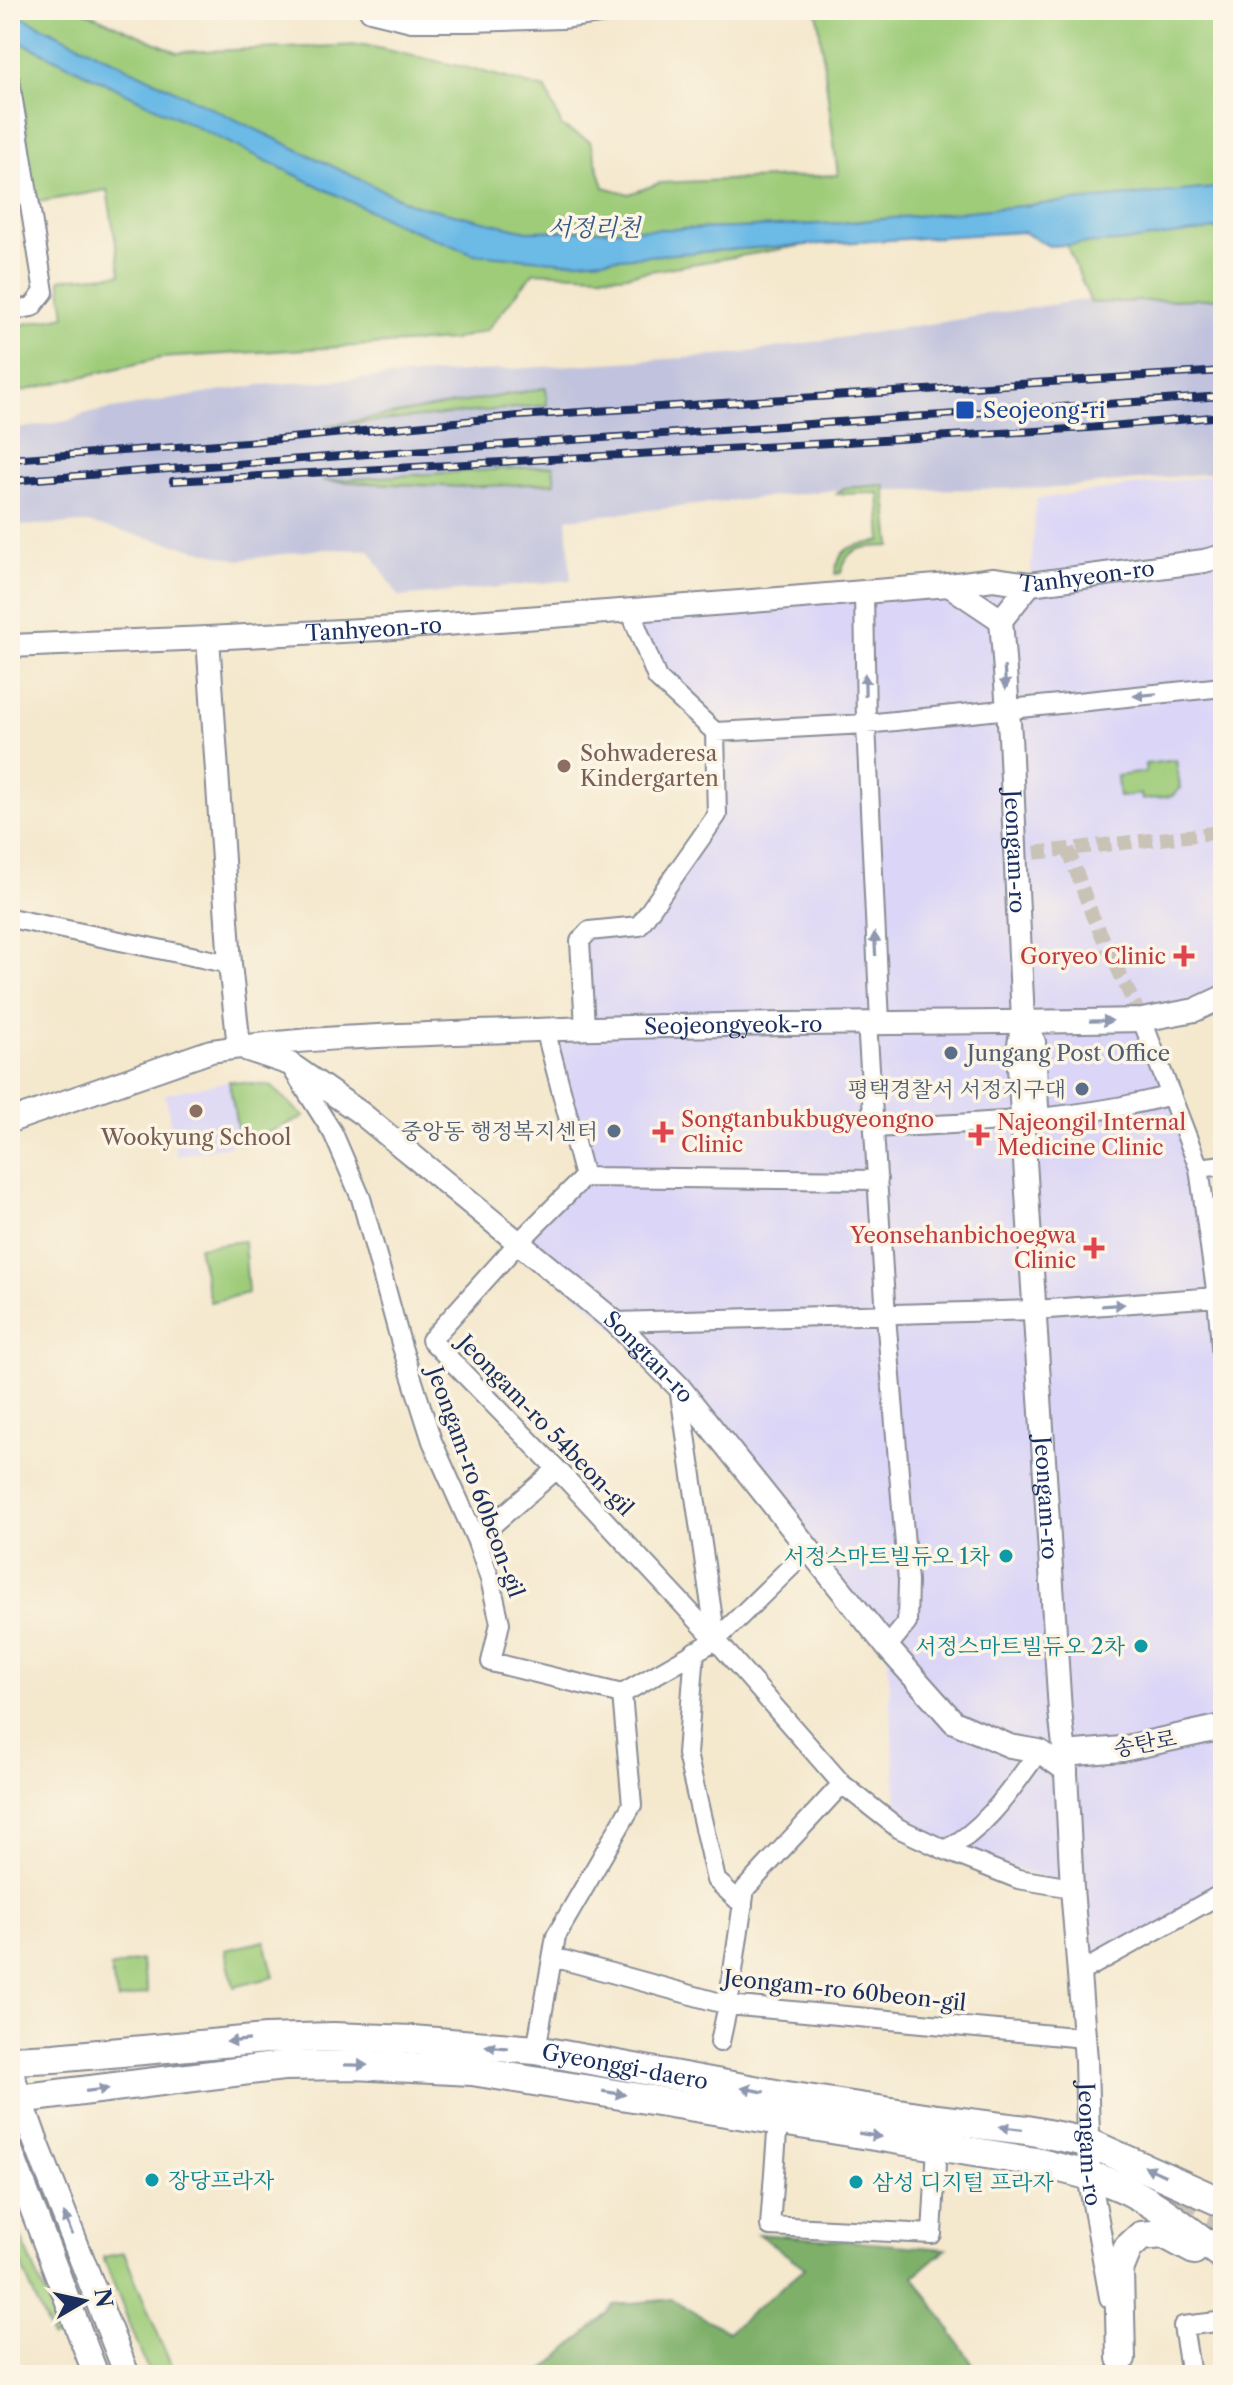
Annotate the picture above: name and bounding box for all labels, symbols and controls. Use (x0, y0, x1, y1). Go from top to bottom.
water label: 서정리천 (548, 213, 642, 242)
place label: Seojeong-ri (983, 397, 1106, 424)
marker: Seojeong-ri (954, 399, 976, 421)
street label: Tanhyeon-ro (1017, 555, 1156, 599)
street label: Tanhyeon-ro (305, 611, 443, 647)
one-way arrow (999, 666, 1012, 691)
one-way arrow (859, 672, 872, 697)
one-way arrow (1133, 689, 1158, 702)
place label: Sohwaderesa Kindergarten (580, 740, 719, 792)
marker: Sohwaderesa Kindergarten (555, 757, 573, 775)
street label: Jeongam-ro (998, 786, 1031, 914)
one-way arrow (869, 931, 882, 957)
place label: Goryeo Clinic (1020, 943, 1166, 970)
marker: Goryeo Clinic (1173, 945, 1195, 967)
street label: Seojeongyeok-ro (644, 1011, 823, 1041)
one-way arrow (1089, 1015, 1114, 1027)
place label: Jungang Post Office (964, 1040, 1170, 1067)
marker: Jungang Post Office (942, 1044, 960, 1062)
place label: 평택경찰서 서정지구대 (848, 1076, 1066, 1103)
marker: 평택경찰서 서정지구대 (1073, 1080, 1091, 1098)
marker: Wookyung School (187, 1102, 205, 1120)
place label: Songtanbukbugyeongno Clinic (681, 1106, 934, 1158)
place label: Najeongil Internal Medicine Clinic (997, 1109, 1187, 1161)
place label: 중앙동 행정복지센터 (401, 1118, 598, 1145)
marker: Songtanbukbugyeongno Clinic (652, 1121, 674, 1143)
marker: 중앙동 행정복지센터 (605, 1122, 623, 1140)
place label: Wookyung School (100, 1124, 292, 1151)
marker: Najeongil Internal Medicine Clinic (968, 1124, 990, 1146)
place label: Yeonsehanbichoegwa Clinic (849, 1222, 1076, 1274)
marker: Yeonsehanbichoegwa Clinic (1083, 1237, 1105, 1259)
one-way arrow (1101, 1298, 1126, 1311)
street label: Songtan-ro (598, 1305, 699, 1408)
street label: Jeongam-ro 54beon-gil (450, 1327, 640, 1522)
street label: Jeongam-ro 60beon-gil (420, 1360, 530, 1602)
street label: Jeongam-ro (1028, 1433, 1063, 1560)
place label: 서정스마트빌듀오 1차 (784, 1543, 991, 1570)
marker: 서정스마트빌듀오 1차 (997, 1547, 1015, 1565)
place label: 서정스마트빌듀오 2차 (915, 1633, 1126, 1660)
marker: 서정스마트빌듀오 2차 (1132, 1637, 1150, 1655)
street label: 송탄로 (1111, 1725, 1179, 1762)
street label: Jeongam-ro 60beon-gil (719, 1964, 968, 2017)
one-way arrow (225, 2035, 250, 2048)
street label: Gyeonggi-daero (540, 2038, 710, 2095)
one-way arrow (484, 2040, 509, 2053)
one-way arrow (344, 2059, 369, 2072)
street label: Jeongam-ro (1073, 2080, 1107, 2208)
one-way arrow (85, 2083, 110, 2096)
one-way arrow (741, 2083, 766, 2095)
one-way arrow (602, 2087, 627, 2099)
one-way arrow (998, 2121, 1023, 2134)
one-way arrow (858, 2130, 883, 2142)
one-way arrow (1144, 2165, 1167, 2178)
place label: 장당프라자 (168, 2167, 275, 2194)
place label: 삼성 디지털 프라자 (872, 2169, 1054, 2196)
marker: 장당프라자 (143, 2171, 161, 2189)
marker: 삼성 디지털 프라자 (847, 2173, 865, 2191)
one-way arrow (61, 2212, 74, 2236)
north arrow (44, 2261, 124, 2341)
text: N (88, 2286, 118, 2310)

